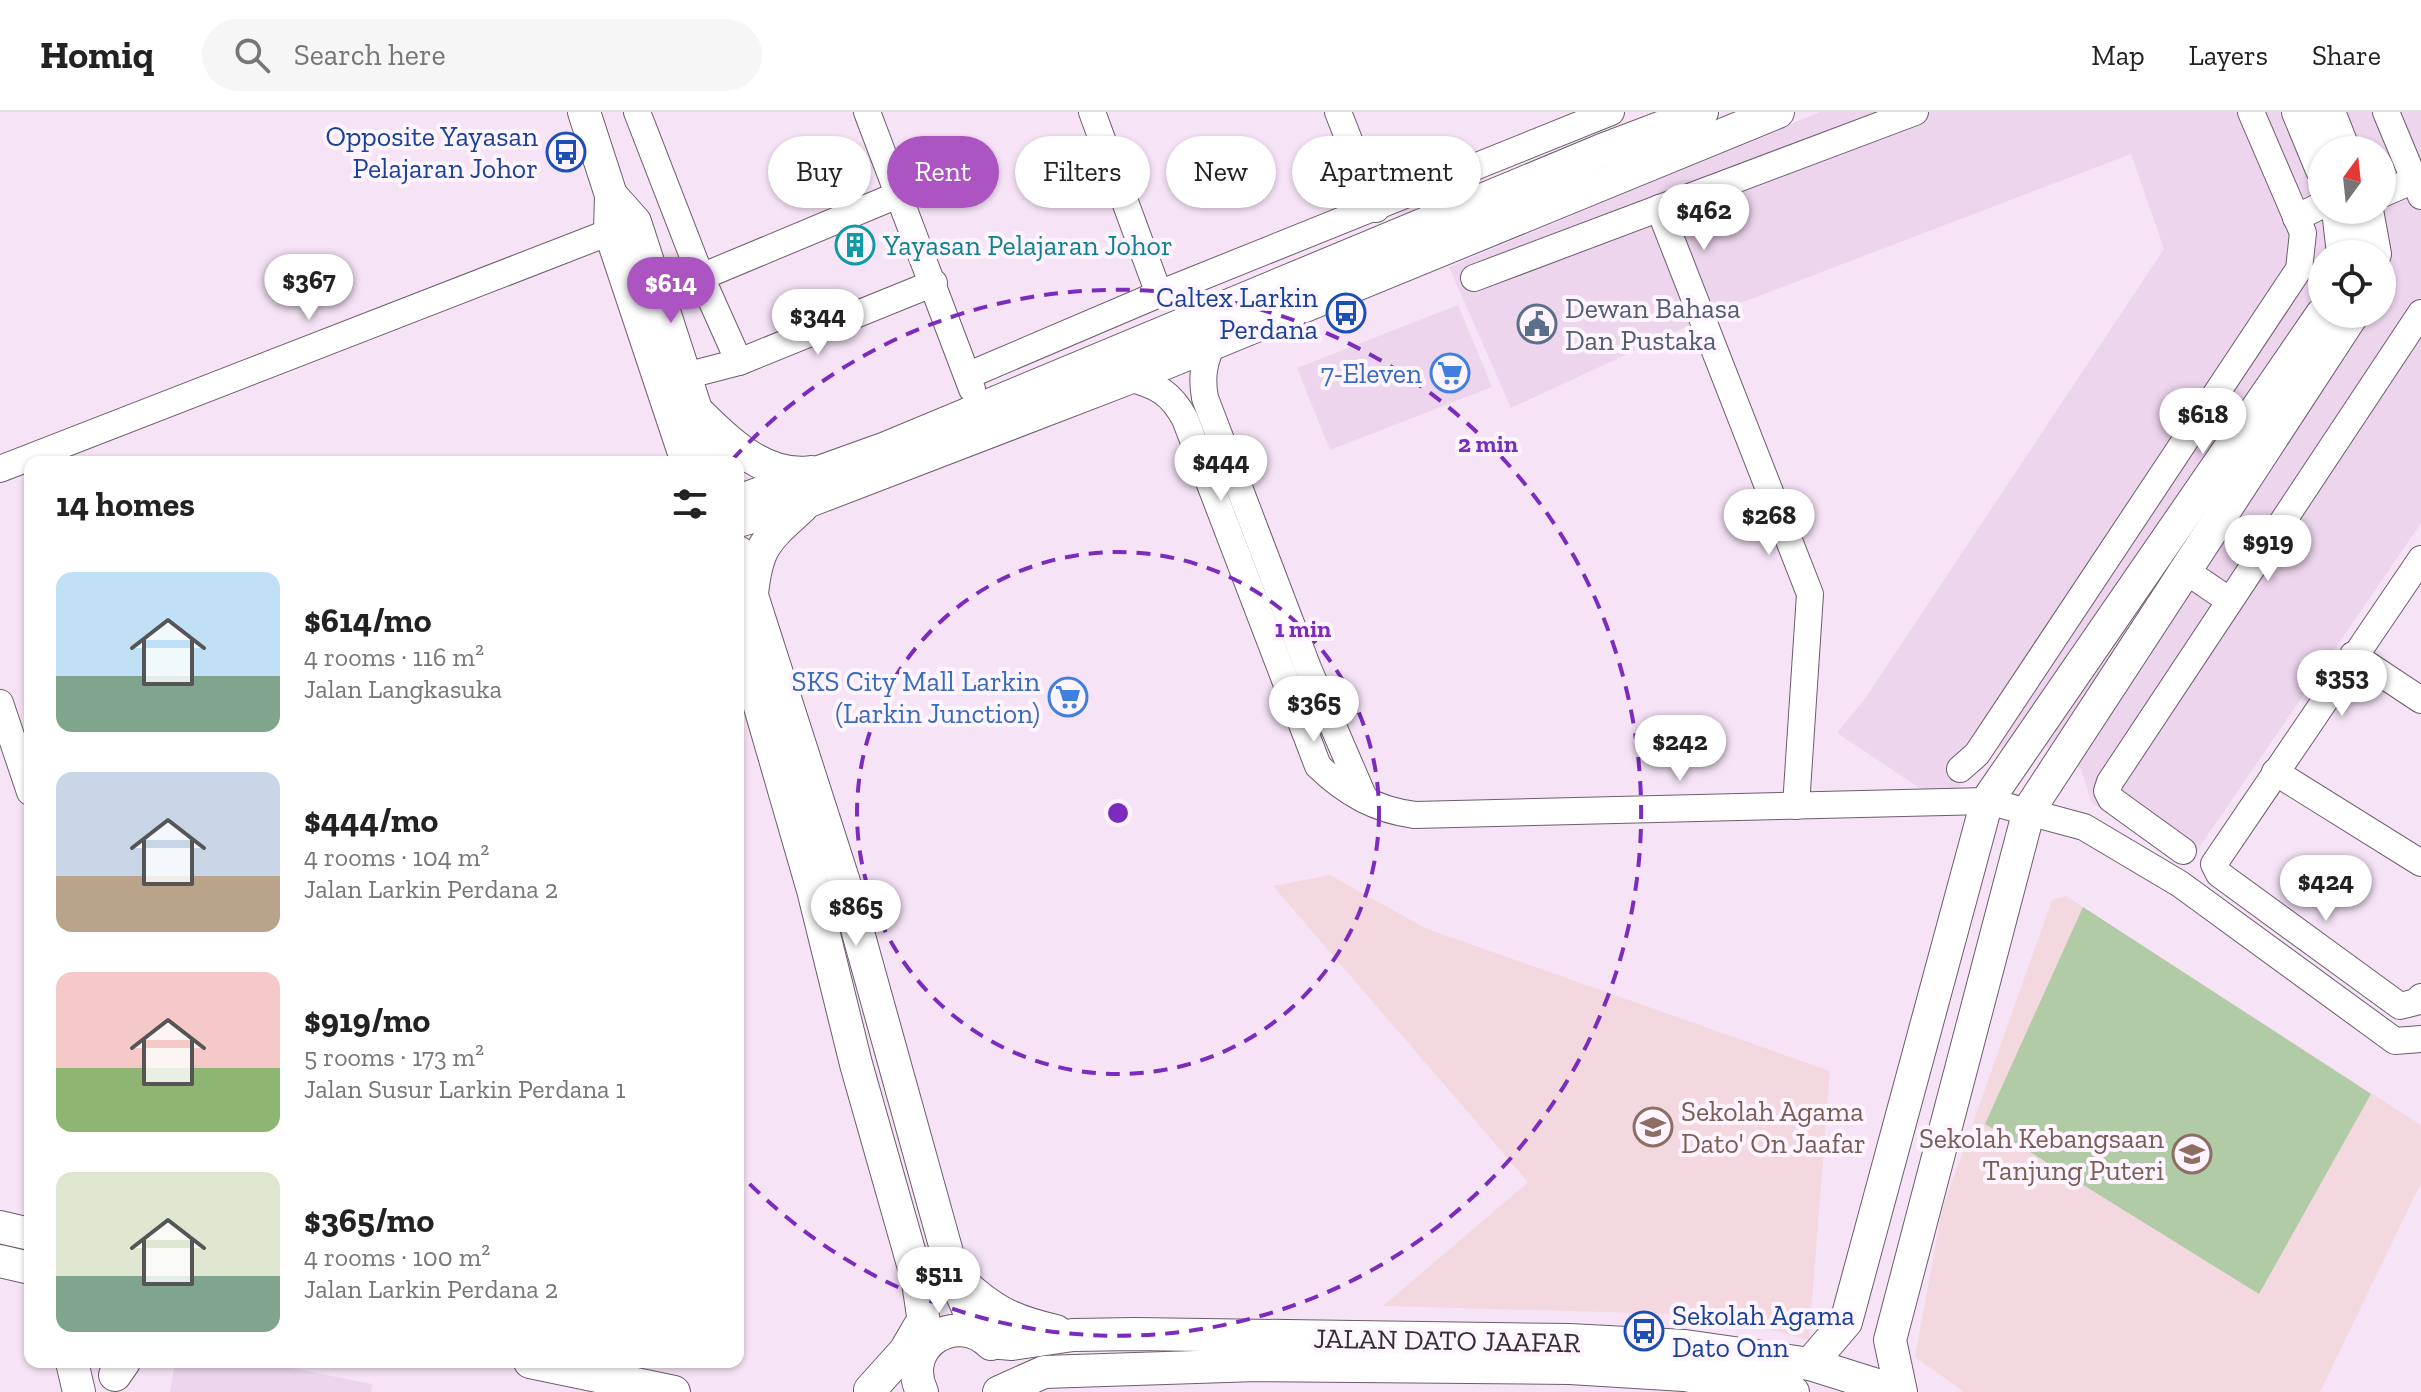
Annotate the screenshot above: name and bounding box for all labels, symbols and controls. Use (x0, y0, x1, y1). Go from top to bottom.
search box (202, 19, 762, 91)
text: Homiq (40, 32, 154, 78)
icon: search (230, 33, 274, 77)
text: Search here (294, 37, 446, 73)
text: Map (2091, 39, 2145, 72)
text: Layers (2189, 39, 2268, 72)
text: Share (2312, 39, 2381, 72)
place label: Opposite Yayasan Pelajaran Johor (326, 120, 538, 185)
bus stop icon: Opposite Yayasan Pelajaran Johor (545, 131, 587, 173)
chip: Buy (768, 136, 871, 208)
chip: Rent (887, 136, 999, 208)
chip: Filters (1015, 136, 1150, 208)
chip: New (1166, 136, 1276, 208)
chip: Apartment (1292, 136, 1481, 208)
north arrow (2308, 136, 2396, 224)
map controls (2308, 136, 2396, 328)
pin: $462 (1657, 184, 1751, 252)
text: $462 (1676, 194, 1732, 226)
building icon: Yayasan Pelajaran Johor (834, 224, 876, 266)
place label: Yayasan Pelajaran Johor (882, 229, 1173, 262)
button: locate (2308, 240, 2396, 328)
pin: $367 (262, 254, 356, 322)
pin: $614 (624, 257, 718, 325)
text: $367 (282, 264, 336, 296)
text: $614 (645, 267, 697, 299)
place label: Caltex Larkin Perdana (1156, 281, 1318, 346)
pin: $344 (771, 289, 865, 357)
bus stop icon: Caltex Larkin Perdana (1325, 292, 1367, 334)
place label: Dewan Bahasa Dan Pustaka (1565, 292, 1741, 357)
text: $344 (790, 299, 846, 331)
public building icon: Dewan Bahasa Dan Pustaka (1516, 303, 1558, 345)
supermarket icon: 7-Eleven (1429, 352, 1471, 394)
place label: 7-Eleven (1321, 357, 1422, 390)
pin: $618 (2156, 388, 2250, 456)
text: $618 (2177, 398, 2229, 430)
text: 2 min (1458, 429, 1518, 458)
pin: $444 (1174, 435, 1268, 503)
text: $444 (1192, 445, 1250, 477)
icon: filters (668, 482, 712, 526)
text: 14 homes (56, 484, 195, 525)
pin: $268 (1722, 489, 1816, 557)
text: $268 (1742, 499, 1796, 531)
pin: $919 (2221, 515, 2315, 583)
text: $919 (2242, 525, 2294, 557)
text: $614/mo (304, 600, 431, 641)
icon: home (120, 604, 216, 700)
text: 1 min (1275, 614, 1331, 643)
text: 4 rooms · 116 m² (304, 641, 484, 673)
pin: $353 (2295, 650, 2389, 718)
text: $353 (2315, 660, 2369, 692)
place label: SKS City Mall Larkin (Larkin Junction) (791, 665, 1040, 730)
text: Jalan Langkasuka (304, 673, 502, 705)
supermarket icon: SKS City Mall Larkin (Larkin Junction) (1047, 676, 1089, 718)
pin: $365 (1267, 676, 1361, 744)
text: $365 (1287, 686, 1341, 718)
pin: $242 (1633, 715, 1727, 783)
text: $242 (1652, 725, 1708, 757)
centre of rings (1104, 799, 1132, 827)
text: $444/mo (304, 800, 438, 841)
icon: home (120, 804, 216, 900)
text: 4 rooms · 104 m² (304, 841, 489, 873)
pin: $424 (2279, 855, 2373, 923)
text: $424 (2298, 865, 2354, 897)
text: Jalan Larkin Perdana 2 (304, 873, 558, 905)
pin: $865 (809, 880, 903, 948)
text: $865 (829, 890, 883, 922)
text: $919/mo (304, 1000, 430, 1041)
icon: home (120, 1004, 216, 1100)
text: 5 rooms · 173 m² (304, 1041, 484, 1073)
text: Jalan Susur Larkin Perdana 1 (304, 1073, 626, 1105)
place label: Sekolah Agama Dato' On Jaafar (1681, 1095, 1866, 1160)
school or university icon: Sekolah Agama Dato' On Jaafar (1632, 1106, 1674, 1148)
place label: Sekolah Kebangsaan Tanjung Puteri (1919, 1122, 2164, 1187)
school or university icon: Sekolah Kebangsaan Tanjung Puteri (2171, 1133, 2213, 1175)
text: $365/mo (304, 1200, 434, 1241)
icon: home (120, 1204, 216, 1300)
text: 4 rooms · 100 m² (304, 1241, 490, 1273)
pin: $511 (892, 1247, 986, 1315)
text: $511 (915, 1257, 963, 1289)
text: Jalan Larkin Perdana 2 (304, 1273, 558, 1305)
place label: Sekolah Agama Dato Onn (1672, 1299, 1855, 1364)
bus stop icon: Sekolah Agama Dato Onn (1623, 1310, 1665, 1352)
street label: JALAN DATO JAAFAR (1313, 1322, 1581, 1359)

